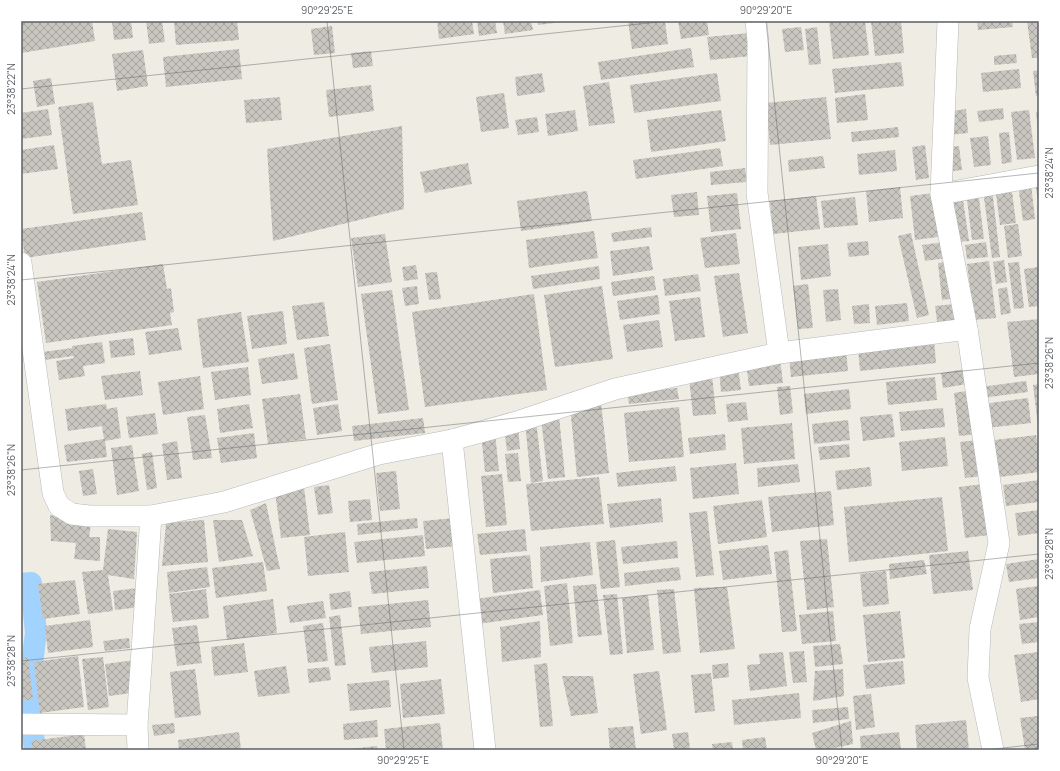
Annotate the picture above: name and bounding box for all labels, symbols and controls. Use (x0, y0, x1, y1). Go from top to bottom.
text: 90°29'25"E (301, 3, 353, 17)
text: 90°29'20"E (740, 3, 792, 17)
text: 23°38'22"N (4, 63, 18, 115)
text: 23°38'24"N (1042, 147, 1056, 199)
text: 23°38'24"N (4, 254, 18, 306)
text: 23°38'26"N (1042, 337, 1056, 389)
text: 23°38'26"N (4, 444, 18, 496)
text: 23°38'28"N (1042, 528, 1056, 580)
text: 23°38'28"N (4, 635, 18, 687)
text: 90°29'25"E (377, 753, 429, 767)
text: 90°29'20"E (816, 753, 868, 767)

